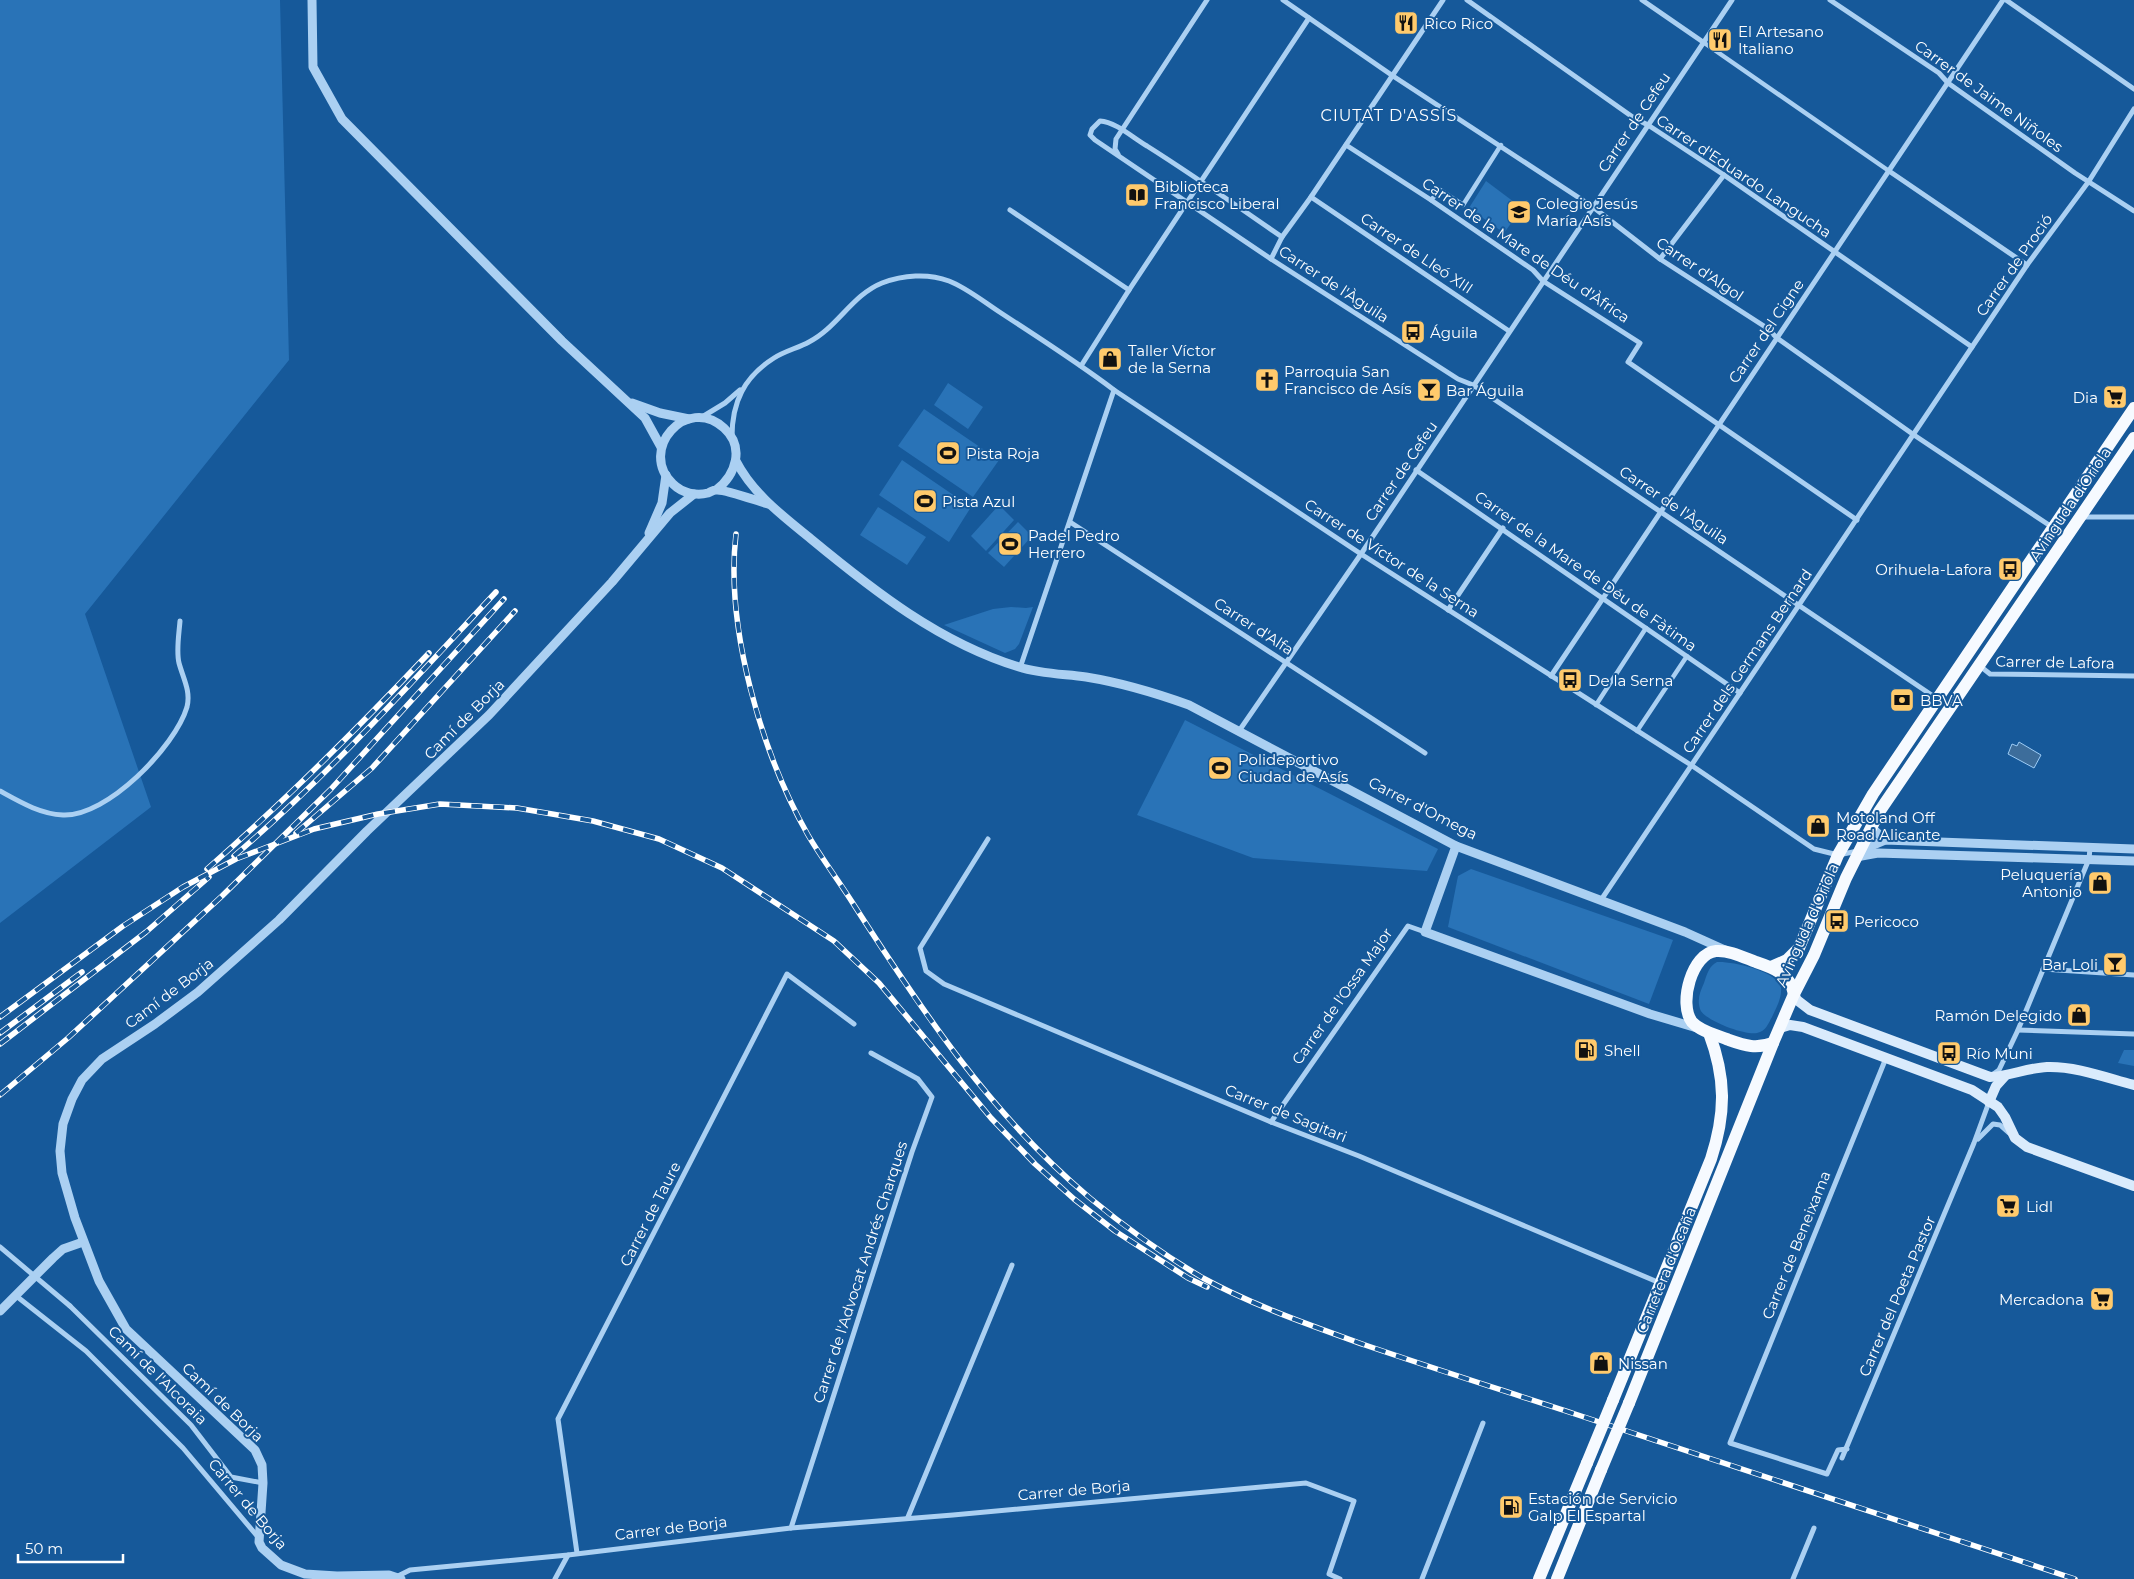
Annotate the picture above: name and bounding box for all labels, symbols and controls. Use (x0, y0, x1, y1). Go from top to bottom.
restaurant icon: Rico Rico (1393, 10, 1419, 36)
place label: Rico Rico (1424, 14, 1493, 33)
place label: El Artesano Italiano (1738, 22, 1824, 58)
restaurant icon: El Artesano Italiano (1707, 27, 1733, 53)
street label: Carrer de Jaime Niñoles (1911, 36, 2067, 156)
street label: Carrer de Cefeu (1593, 68, 1675, 176)
district label: CIUTAT D'ASSÍS (1321, 106, 1457, 125)
street label: Carrer d'Eduardo Langucha (1653, 110, 1835, 242)
street label: Carrer de la Mare de Déu d'Àfrica (1419, 173, 1633, 327)
place label: Biblioteca Francisco Liberal (1154, 177, 1279, 213)
library icon: Biblioteca Francisco Liberal (1124, 182, 1150, 208)
place label: Colegio Jesús María Asís (1536, 194, 1638, 230)
school or university icon: Colegio Jesús María Asís (1506, 199, 1532, 225)
street label: Carrer de Lleó XIII (1357, 208, 1477, 298)
street label: Carrer de Proció (1972, 210, 2056, 320)
street label: Carrer d'Algol (1653, 233, 1747, 305)
street label: Carrer de l'Àguila (1275, 241, 1393, 327)
street label: Carrer del Cigne (1724, 275, 1808, 387)
bus stop icon: Águila (1400, 319, 1426, 345)
place label: Águila (1430, 323, 1478, 342)
place label: Taller Víctor de la Serna (1128, 341, 1216, 377)
shop icon: Taller Víctor de la Serna (1097, 346, 1123, 372)
place label: Parroquia San Francisco de Asís (1284, 362, 1412, 398)
church icon: Parroquia San Francisco de Asís (1254, 367, 1280, 393)
bar icon: Bar Águila (1416, 377, 1442, 403)
place label: Bar Águila (1446, 381, 1524, 400)
supermarket icon: Dia (2102, 384, 2128, 410)
place label: Dia (2073, 388, 2098, 407)
street label: Carrer de Cefeu (1360, 417, 1442, 525)
sports icon: Pista Roja (935, 440, 961, 466)
street label: Avinguda d'Oriola (2025, 443, 2115, 565)
place label: Pista Roja (966, 444, 1040, 463)
street label: Carrer de l'Àguila (1616, 461, 1732, 549)
street label: Carrer de la Mare de Déu de Fàtima (1471, 487, 1701, 655)
sports icon: Pista Azul (912, 488, 938, 514)
place label: Pista Azul (942, 492, 1015, 511)
street label: Carrer de Víctor de la Serna (1301, 494, 1483, 622)
place label: Padel Pedro Herrero (1028, 526, 1120, 562)
sports icon: Padel Pedro Herrero (997, 531, 1023, 557)
bus stop icon: Orihuela-Lafora (1997, 556, 2023, 582)
place label: Orihuela-Lafora (1875, 560, 1992, 579)
street label: Carrer dels Germans Bernard (1678, 565, 1816, 757)
street label: Carrer d'Alfa (1211, 593, 1297, 659)
street label: Carrer de Lafora (1995, 651, 2115, 673)
bus stop icon: De la Serna (1557, 667, 1583, 693)
place label: De la Serna (1588, 671, 1673, 690)
street label: Camí de Borja (420, 675, 508, 763)
bank icon: BBVA (1889, 687, 1915, 713)
place label: BBVA (1920, 691, 1963, 710)
place label: Polideportivo Ciudad de Asís (1238, 750, 1348, 786)
sports icon: Polideportivo Ciudad de Asís (1207, 755, 1233, 781)
street label: Carrer d'Omega (1365, 772, 1481, 844)
place label: Motoland Off Road Alicante (1836, 808, 1940, 844)
shop icon: Motoland Off Road Alicante (1805, 813, 1831, 839)
street label: Avinguda d'Oriola (1771, 860, 1843, 990)
place label: Peluquería Antonio (2000, 865, 2082, 901)
shop icon: Peluquería Antonio (2087, 870, 2113, 896)
bus stop icon: Pericoco (1824, 908, 1850, 934)
place label: Pericoco (1854, 912, 1919, 931)
street label: Carrer de l'Ossa Major (1288, 924, 1396, 1068)
bar icon: Bar Loli (2102, 951, 2128, 977)
street label: Camí de Borja (121, 953, 217, 1033)
place label: Bar Loli (2042, 955, 2098, 974)
shop icon: Ramón Delegido (2066, 1002, 2092, 1028)
place label: Ramón Delegido (1935, 1006, 2062, 1025)
fuel station icon: Shell (1573, 1037, 1599, 1063)
bus stop icon: Río Muni (1936, 1040, 1962, 1066)
place label: Shell (1604, 1041, 1641, 1060)
place label: Río Muni (1966, 1044, 2033, 1063)
street label: Carrer de Sagitari (1222, 1080, 1350, 1146)
street label: Carrer de l'Advocat Andrés Charques (809, 1139, 911, 1405)
street label: Carrer de Taure (615, 1158, 685, 1270)
street label: Carrer de Beneixama (1758, 1168, 1834, 1322)
supermarket icon: Lidl (1995, 1193, 2021, 1219)
place label: Lidl (2026, 1197, 2053, 1216)
street label: Carretera d'Ocaña (1632, 1204, 1700, 1336)
street label: Carrer del Poeta Pastor (1854, 1213, 1940, 1379)
supermarket icon: Mercadona (2089, 1286, 2115, 1312)
place label: Mercadona (1999, 1290, 2084, 1309)
street label: Camí de l'Alcoraia (104, 1321, 212, 1429)
shop icon: Nissan (1588, 1350, 1614, 1376)
place label: Nissan (1618, 1354, 1668, 1373)
street label: Camí de Borja (178, 1358, 268, 1446)
street label: Carrer de Borja (204, 1455, 292, 1553)
street label: Carrer de Borja (1017, 1476, 1131, 1504)
place label: Estación de Servicio Galp El Espartal (1528, 1489, 1677, 1525)
fuel station icon: Estación de Servicio Galp El Espartal (1498, 1494, 1524, 1520)
street label: Carrer de Borja (614, 1512, 728, 1544)
scale bar (18, 1532, 122, 1564)
text: 50 m (25, 1539, 63, 1558)

